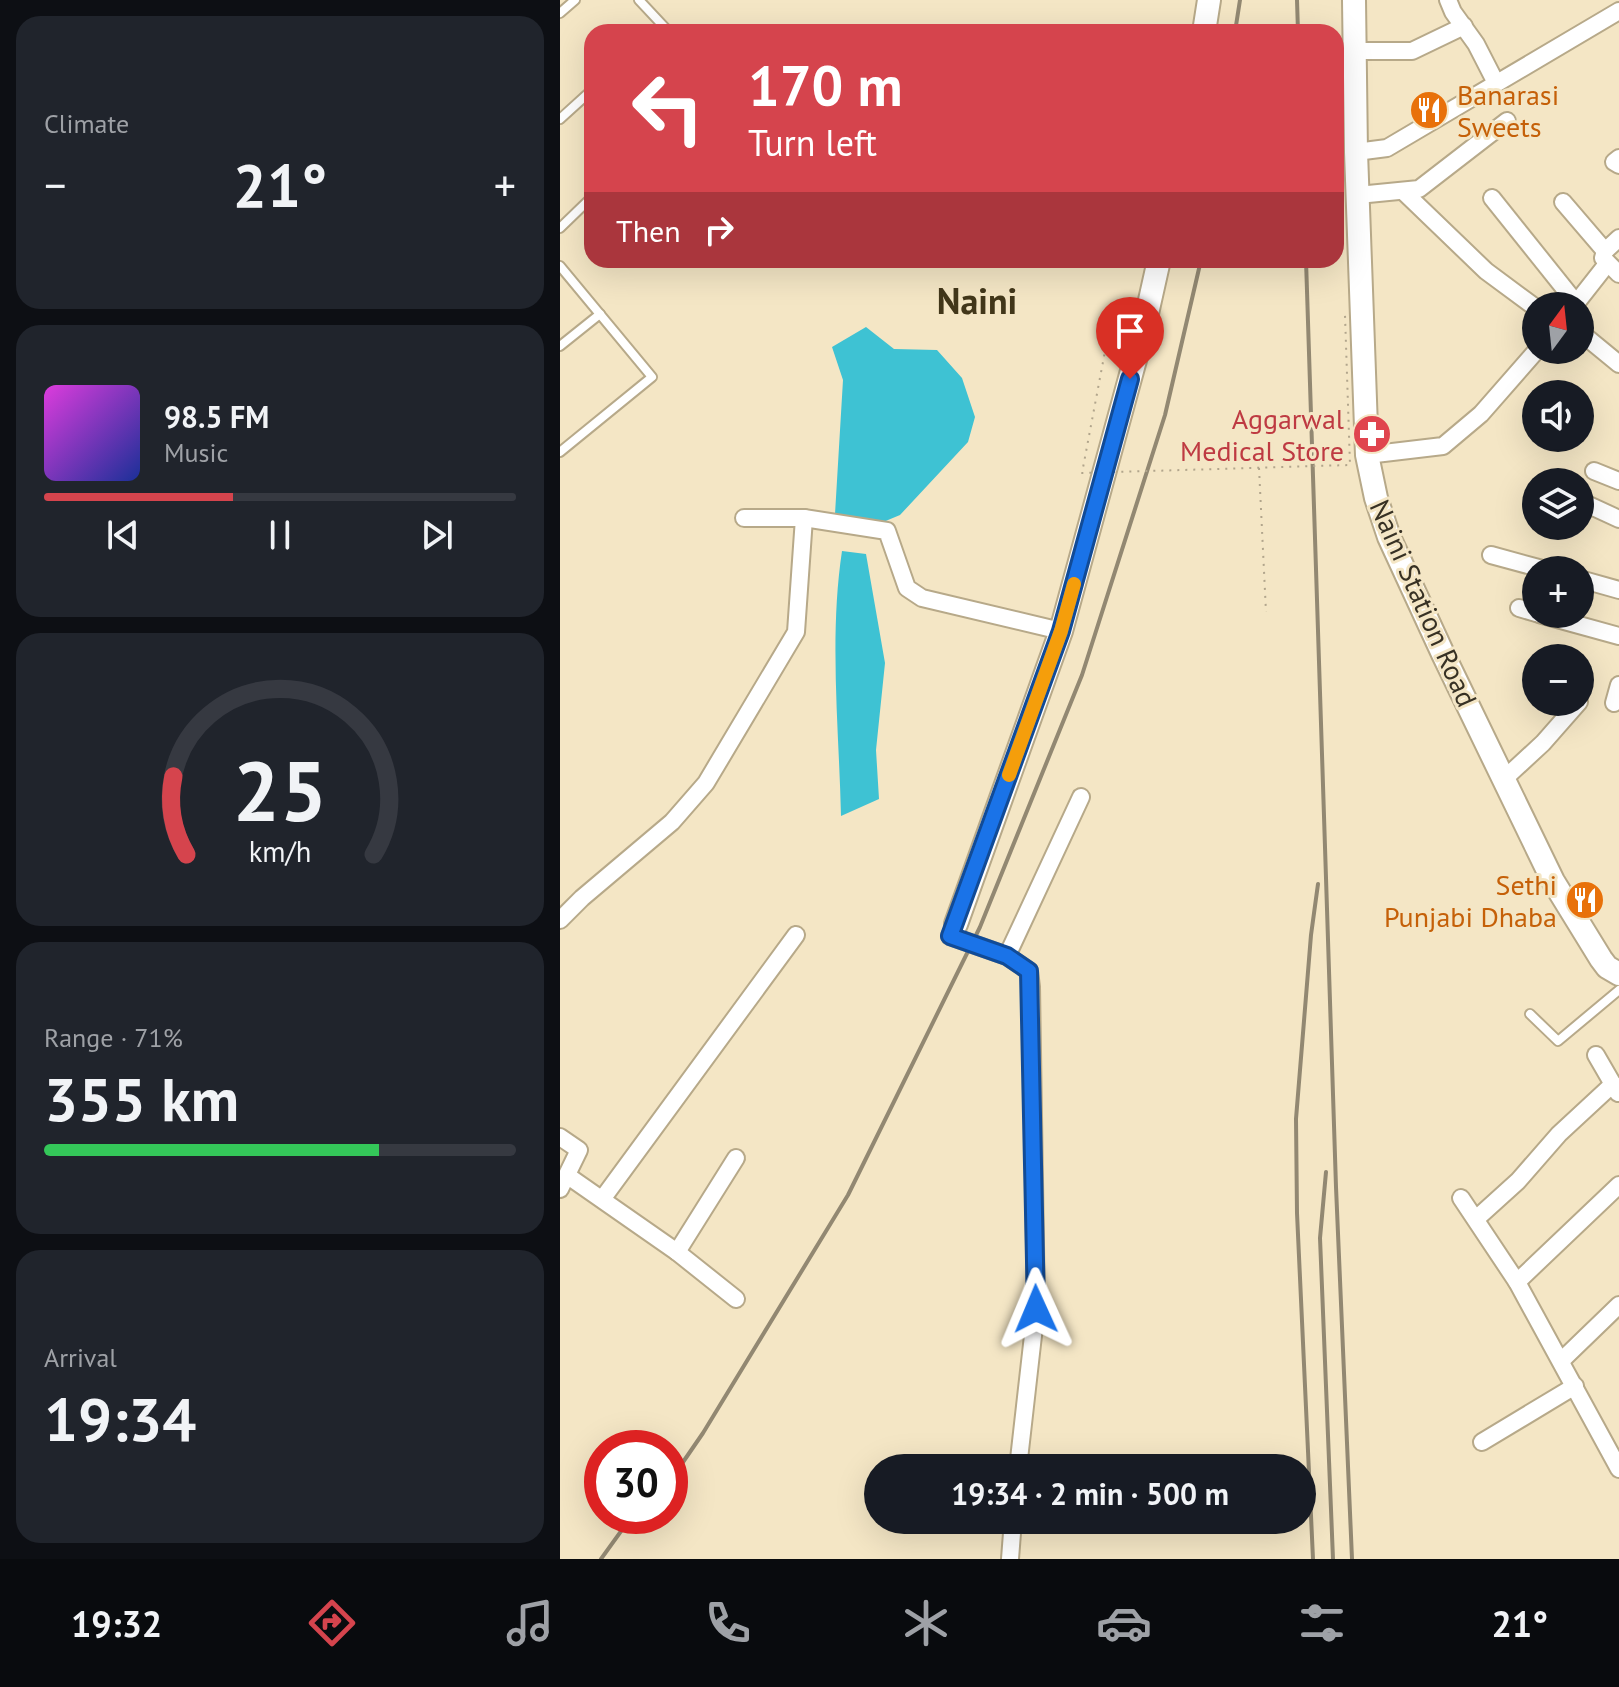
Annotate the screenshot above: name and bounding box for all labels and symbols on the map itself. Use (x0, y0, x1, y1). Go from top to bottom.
place label: Banarasi Sweets (1457, 76, 1559, 145)
restaurant icon: Banarasi Sweets (1408, 89, 1450, 131)
district label: Naini (937, 277, 1017, 324)
north arrow (1522, 292, 1594, 364)
pin (1096, 297, 1164, 379)
place label: Aggarwal Medical Store (1180, 400, 1344, 469)
pharmacy icon: Aggarwal Medical Store (1351, 413, 1393, 455)
street label: Naini Station Road (1362, 494, 1486, 712)
place label: Sethi Punjabi Dhaba (1384, 866, 1557, 935)
restaurant icon: Sethi Punjabi Dhaba (1564, 879, 1606, 921)
position arrow (994, 1267, 1078, 1351)
speed limit sign: 30 (584, 1430, 688, 1534)

